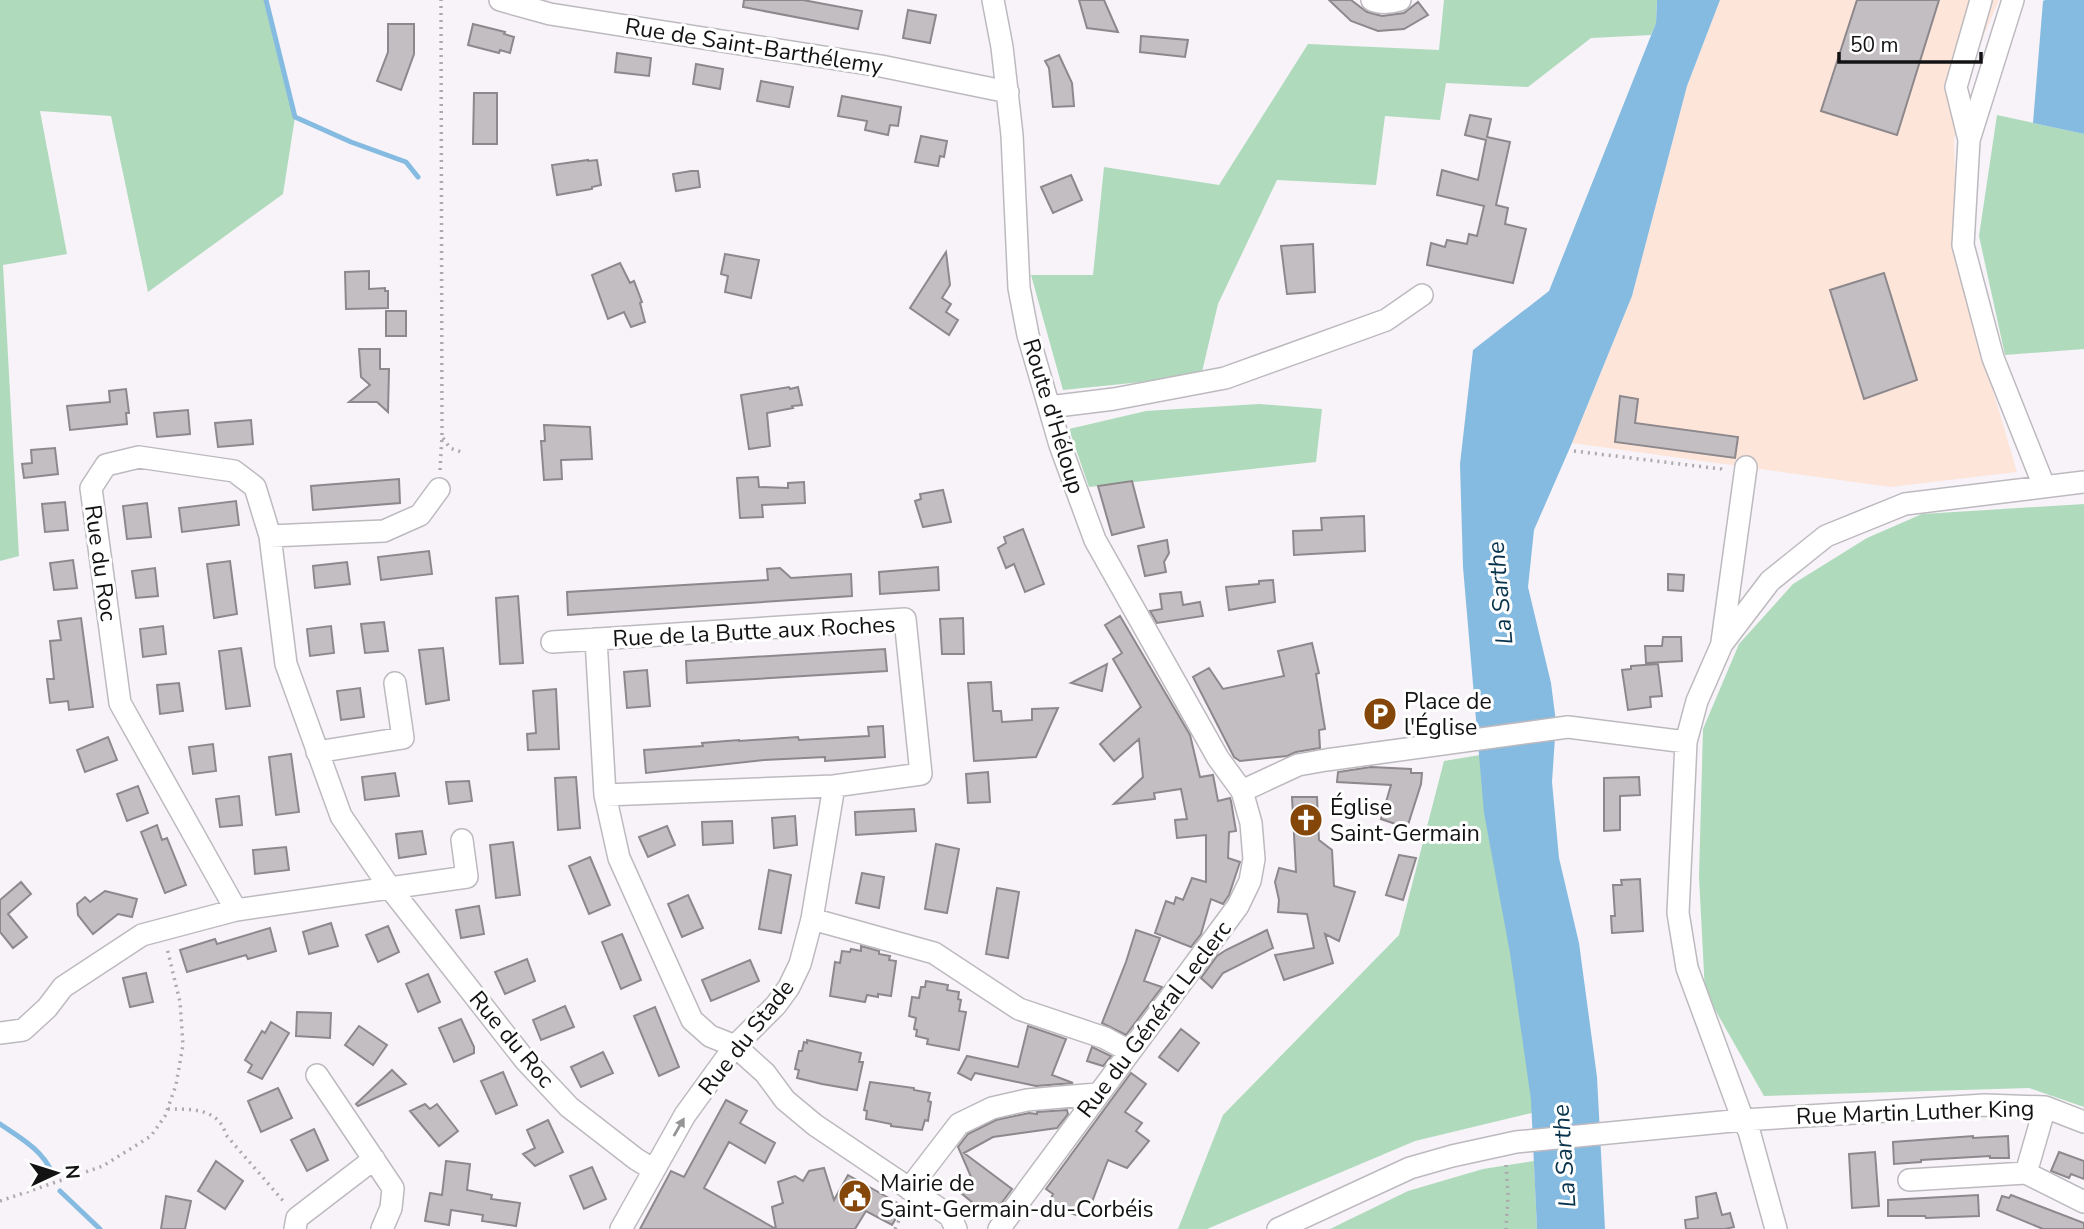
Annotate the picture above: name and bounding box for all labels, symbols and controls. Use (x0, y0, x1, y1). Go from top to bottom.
street label: Rue de Saint-Barthélemy (623, 11, 885, 82)
scale bar (1839, 21, 1981, 65)
text: 50 m (1850, 31, 1899, 59)
street label: Route d'Héloup (1015, 335, 1092, 498)
street label: Rue du Roc (77, 503, 124, 624)
water label: La Sarthe (1480, 540, 1520, 646)
street label: Rue de la Butte aux Roches (612, 609, 896, 654)
place label: Place de l'Église (1404, 686, 1492, 743)
parking icon: Place de l'Église (1361, 695, 1399, 733)
place label: Église Saint-Germain (1330, 792, 1480, 849)
church icon: Église Saint-Germain (1287, 801, 1325, 839)
street label: Rue du Général Leclerc (1070, 914, 1239, 1124)
street label: Rue du Stade (691, 973, 801, 1101)
street label: Rue du Roc (462, 984, 561, 1094)
street label: Rue Martin Luther King (1795, 1093, 2035, 1132)
water label: La Sarthe (1544, 1103, 1584, 1209)
one-way arrow (673, 1117, 685, 1136)
north arrow (21, 1138, 91, 1208)
text: N (58, 1164, 85, 1180)
place label: Mairie de Saint-Germain-du-Corbéis (880, 1168, 1154, 1225)
public building icon: Mairie de Saint-Germain-du-Corbéis (836, 1177, 874, 1215)

